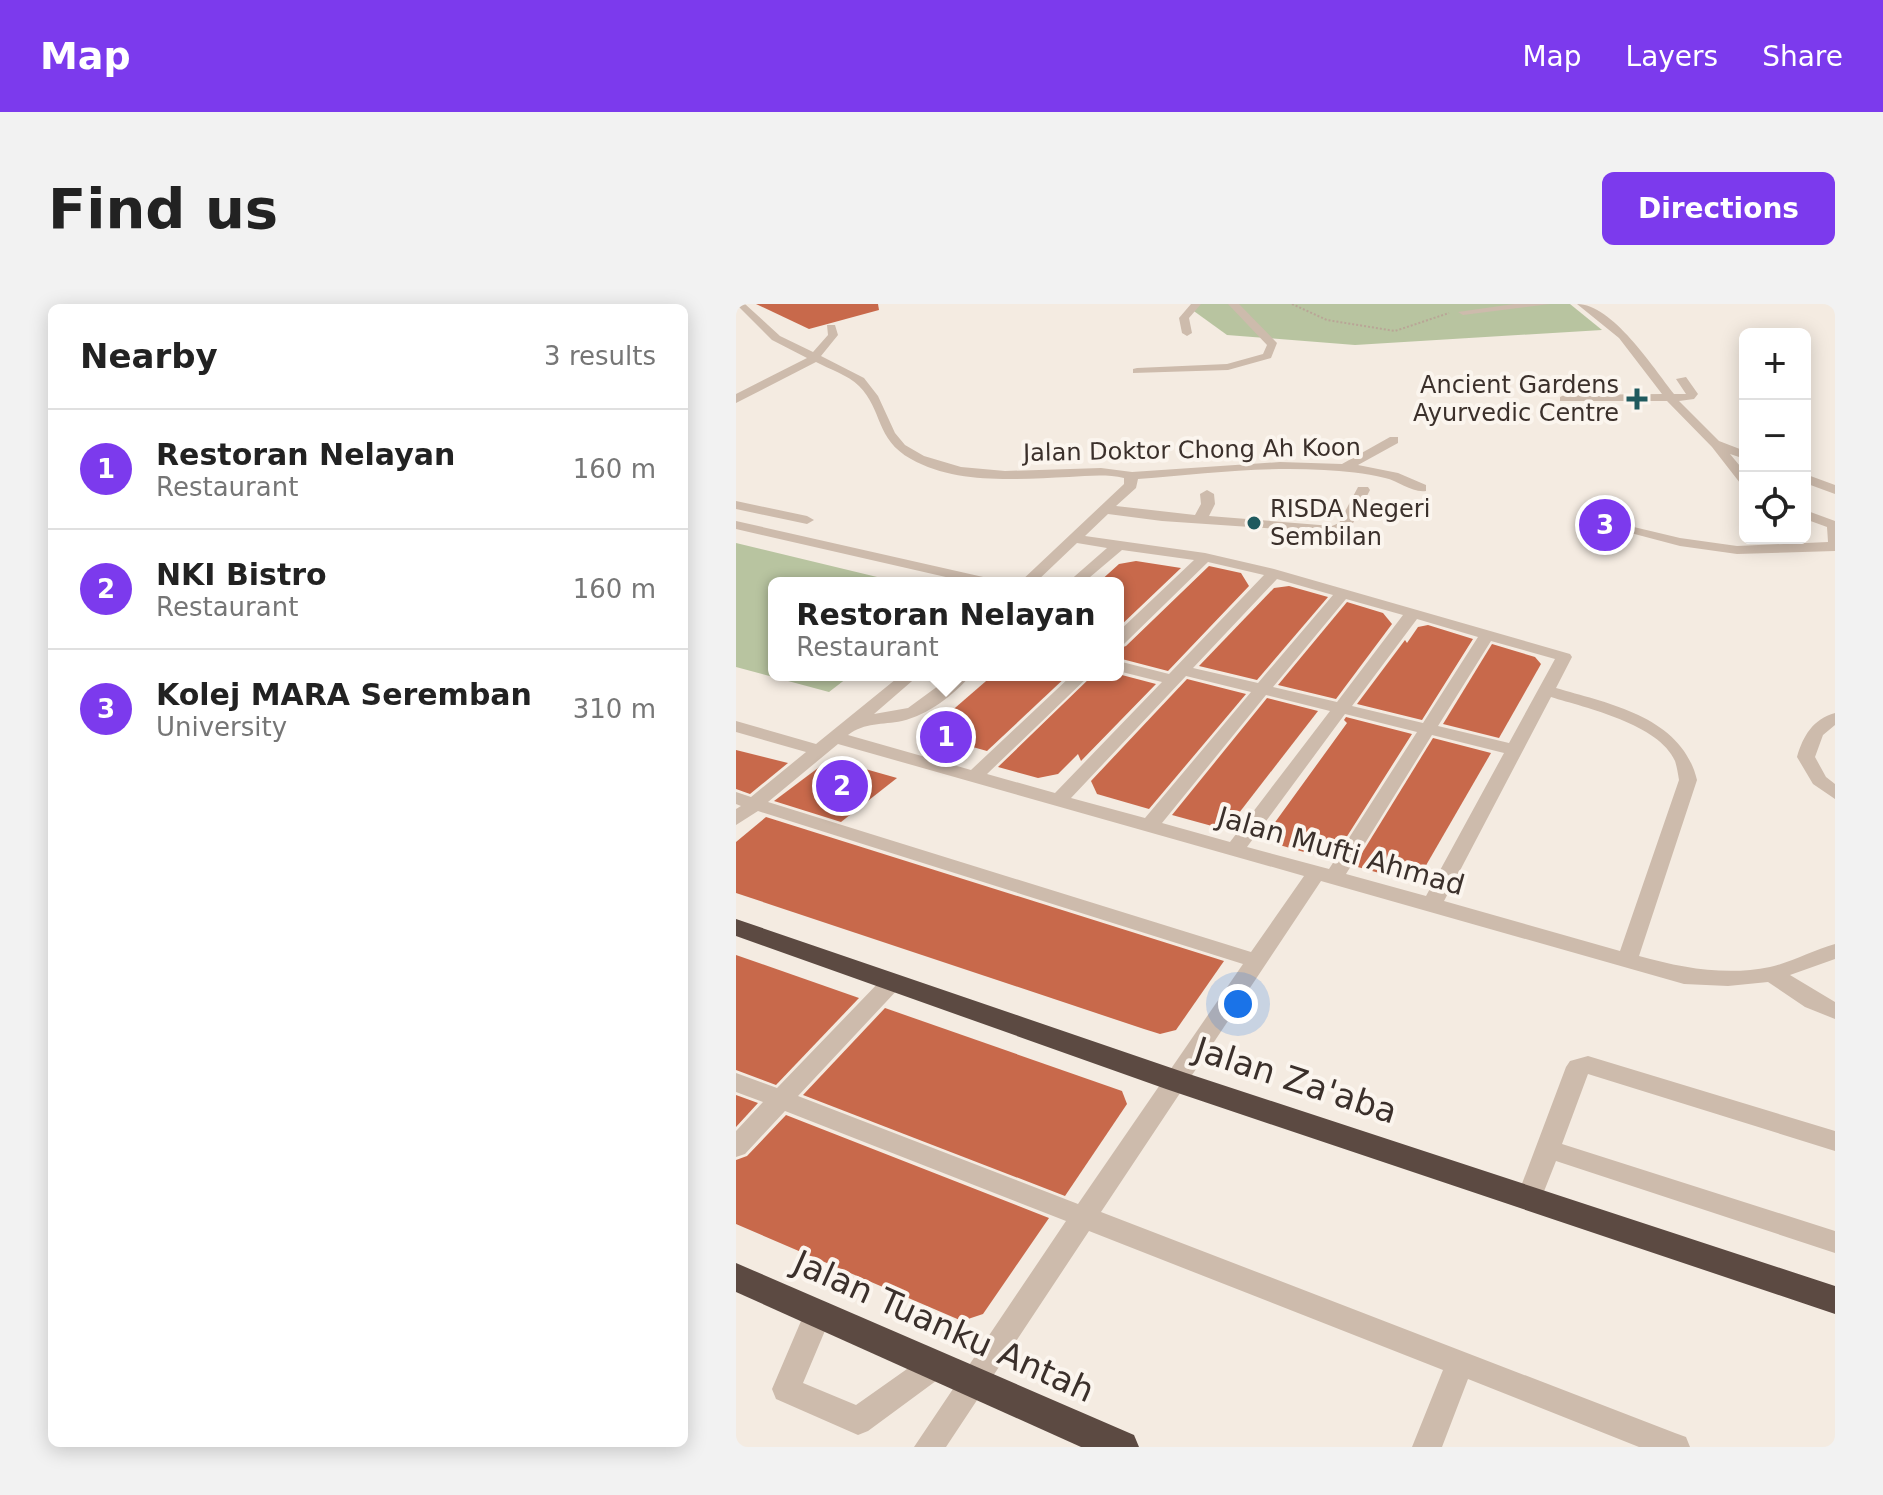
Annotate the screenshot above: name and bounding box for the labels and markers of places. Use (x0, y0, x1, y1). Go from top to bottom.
place label: Ancient Gardens Ayurvedic Centre (1413, 371, 1619, 427)
marker: Ancient Gardens Ayurvedic Centre (1626, 388, 1648, 410)
place label: RISDA Negeri Sembilan (1270, 495, 1430, 551)
pin: 3 (1579, 495, 1631, 555)
marker: RISDA Negeri Sembilan (1245, 514, 1263, 532)
pin: 1 (920, 707, 972, 767)
pin: 2 (816, 756, 868, 816)

